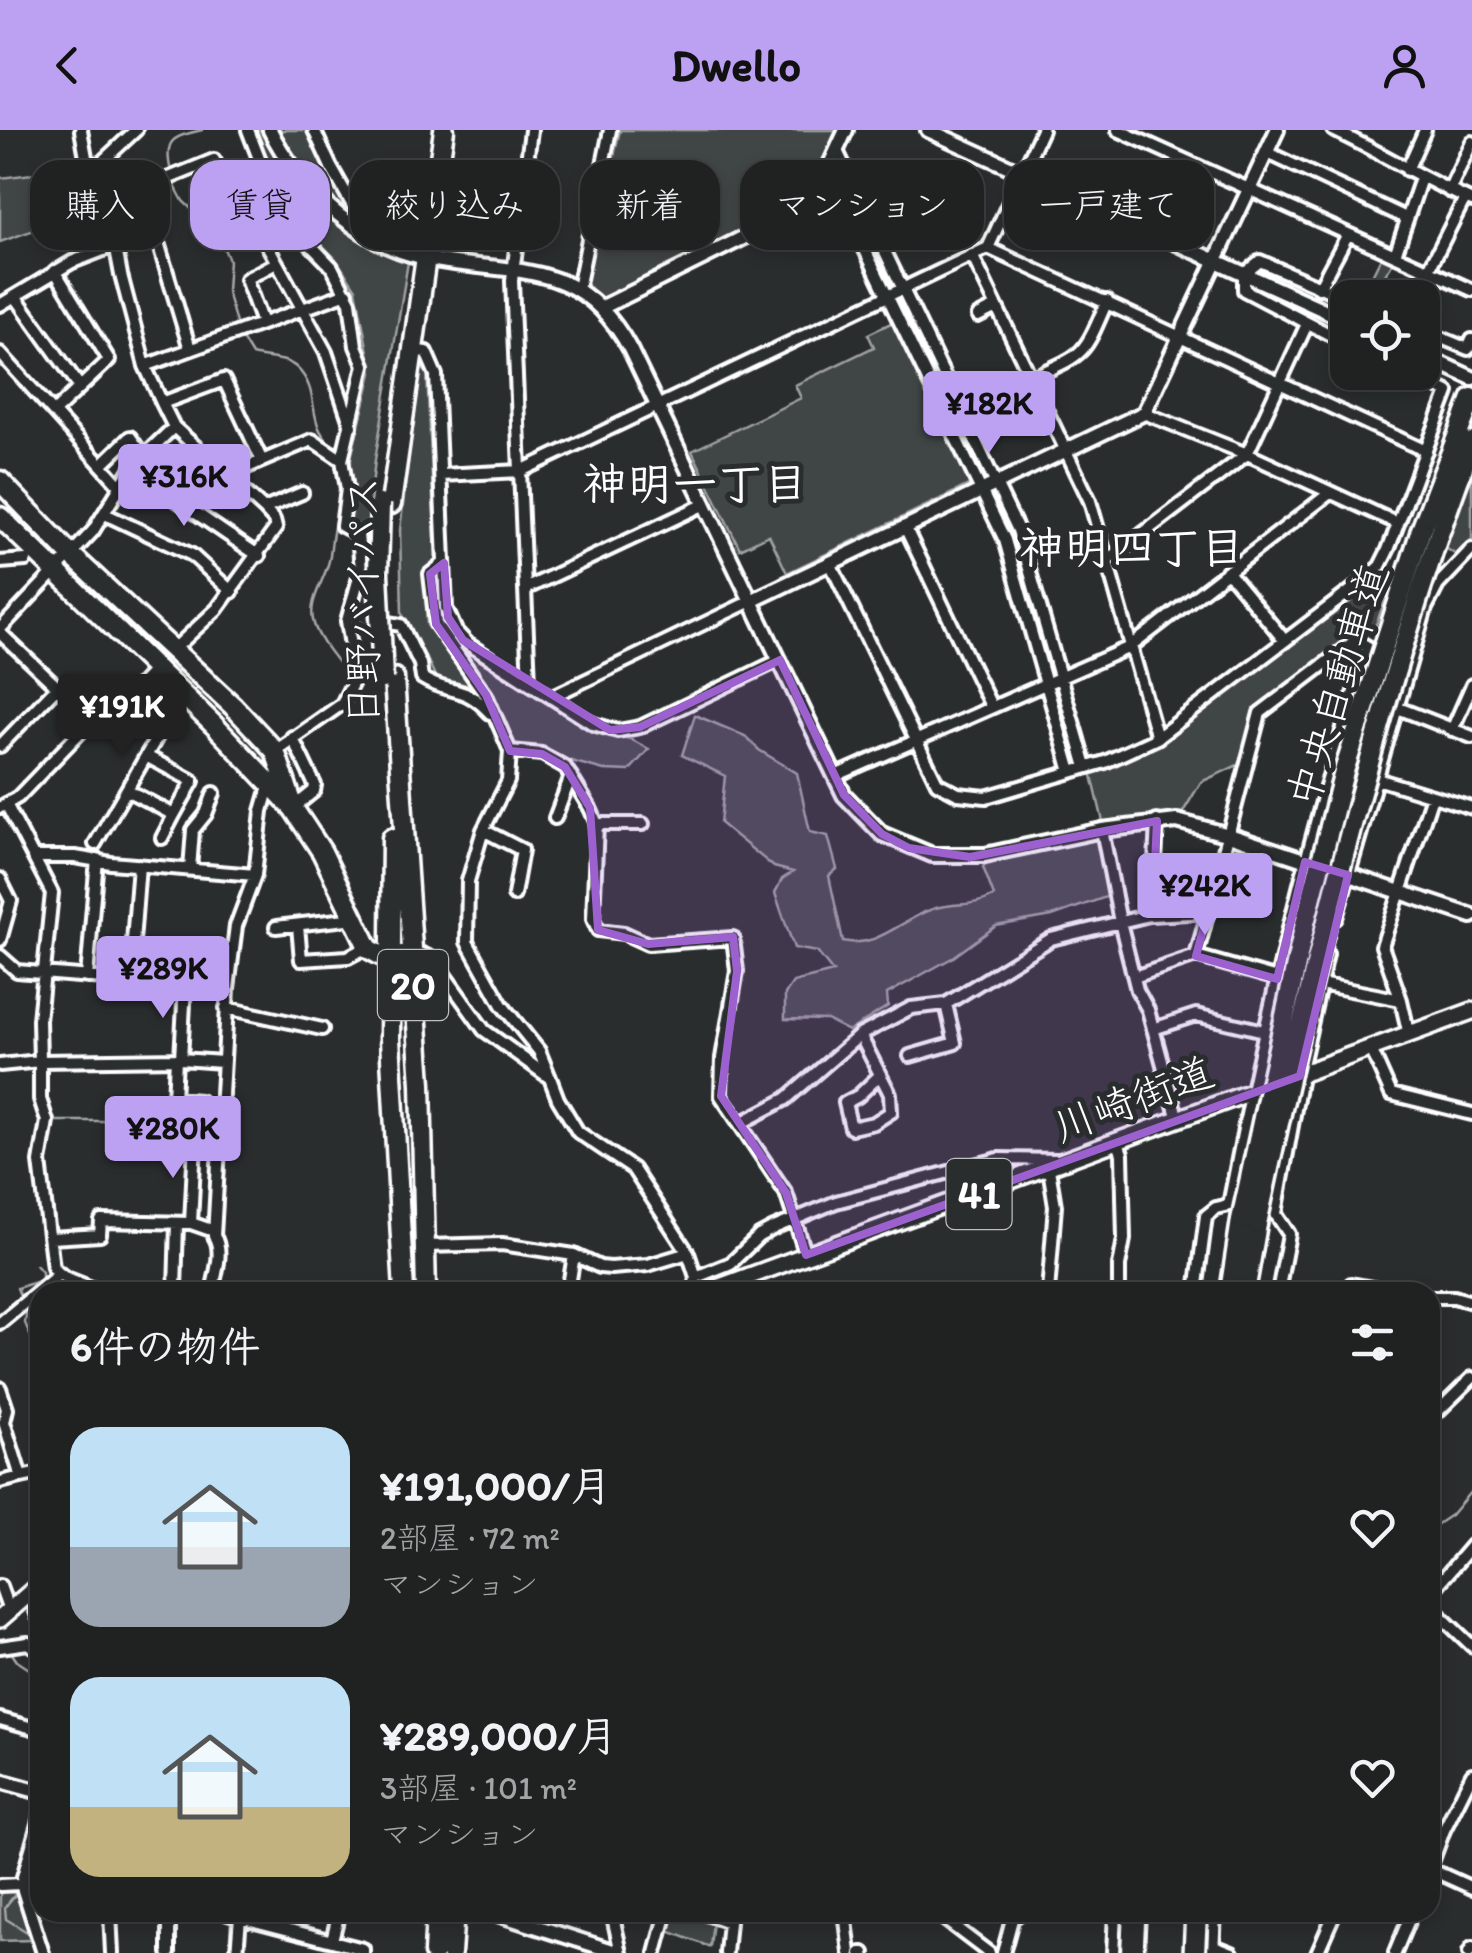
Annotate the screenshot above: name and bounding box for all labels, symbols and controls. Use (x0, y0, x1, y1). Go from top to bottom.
icon: back (40, 38, 95, 93)
text: Dwello (671, 38, 801, 92)
icon: person (1377, 38, 1432, 93)
chip: 購入 (30, 160, 170, 250)
chip: 賃貸 (190, 160, 330, 250)
chip: 絞り込み (350, 160, 560, 250)
chip: 新着 (580, 160, 720, 250)
chip: マンション (740, 160, 984, 250)
chip: 一戸建て (1004, 160, 1214, 250)
map controls (1330, 280, 1440, 390)
button: locate (1330, 280, 1440, 390)
pin: ¥182K (919, 371, 1059, 456)
text: ¥182K (945, 384, 1033, 422)
pin: ¥316K (114, 444, 254, 529)
district label: 神明一丁目 (582, 456, 808, 510)
text: ¥316K (140, 457, 228, 495)
street label: 日野バイパス (337, 475, 388, 727)
district label: 神明四丁目 (1019, 520, 1245, 574)
street label: 中央自動車道 (1276, 557, 1399, 813)
pin: ¥191K (52, 674, 192, 759)
text: ¥191K (80, 687, 164, 725)
pin: ¥242K (1135, 853, 1275, 938)
text: ¥242K (1159, 866, 1251, 904)
pin: ¥289K (93, 936, 233, 1021)
text: ¥289K (118, 949, 208, 987)
road number: 20 (378, 950, 448, 1020)
street label: 川崎街道 (1046, 1046, 1221, 1153)
pin: ¥280K (103, 1096, 243, 1181)
text: ¥280K (127, 1109, 219, 1147)
road number: 41 (946, 1159, 1012, 1229)
icon: filters (1345, 1315, 1400, 1370)
text: 6件の物件 (70, 1321, 260, 1372)
text: ¥191,000/月 (380, 1460, 612, 1511)
icon: home (150, 1467, 270, 1587)
icon: heart (1345, 1500, 1400, 1555)
text: 2部屋 · 72 m² (380, 1519, 560, 1557)
text: マンション (380, 1565, 539, 1603)
text: ¥289,000/月 (380, 1710, 618, 1761)
icon: home (150, 1717, 270, 1837)
icon: heart (1345, 1750, 1400, 1805)
text: 3部屋 · 101 m² (380, 1769, 577, 1807)
text: マンション (380, 1815, 539, 1853)

